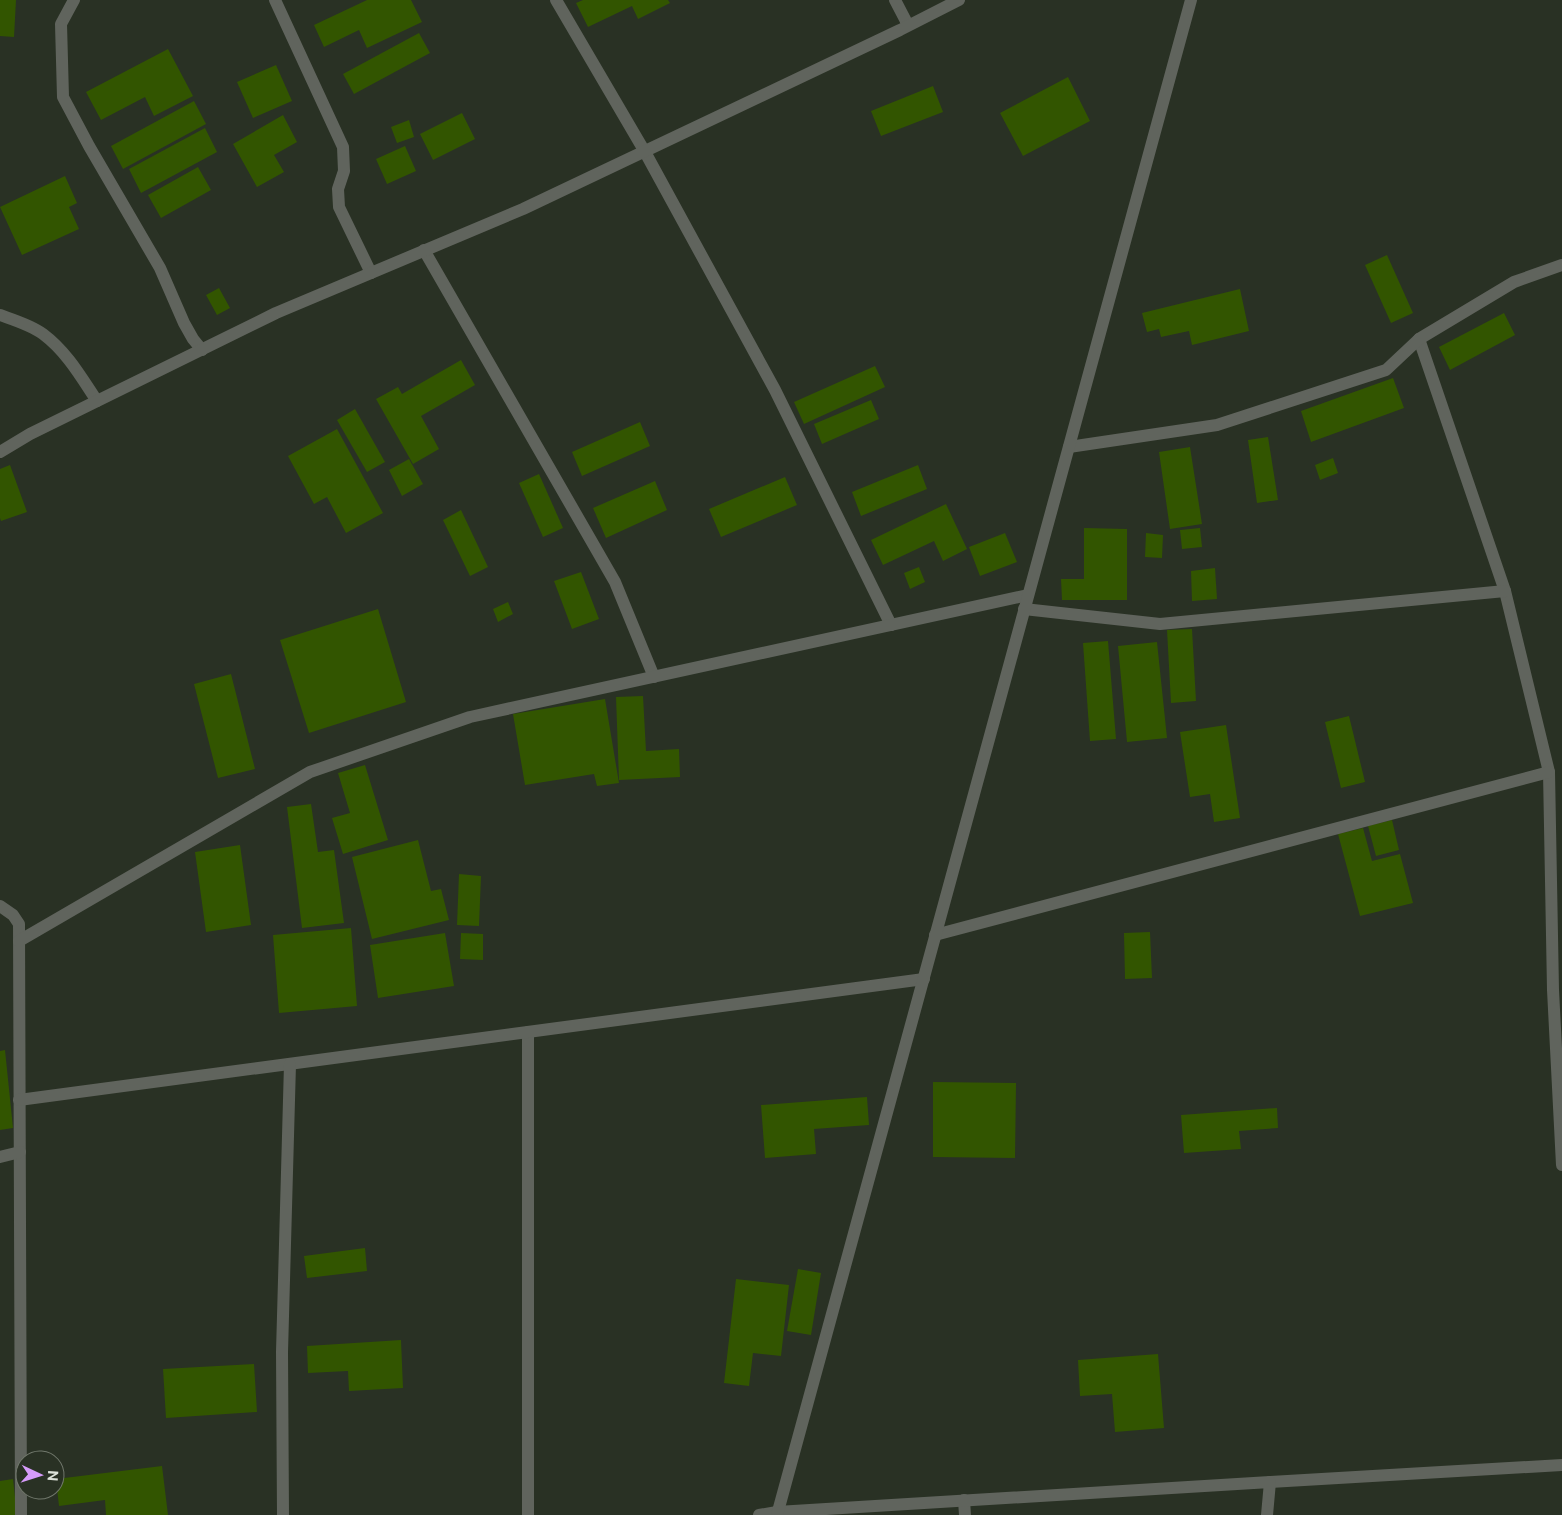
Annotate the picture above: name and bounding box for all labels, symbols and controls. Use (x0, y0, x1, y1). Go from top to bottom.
north arrow (15, 1450, 65, 1500)
text: N (45, 1470, 61, 1482)

